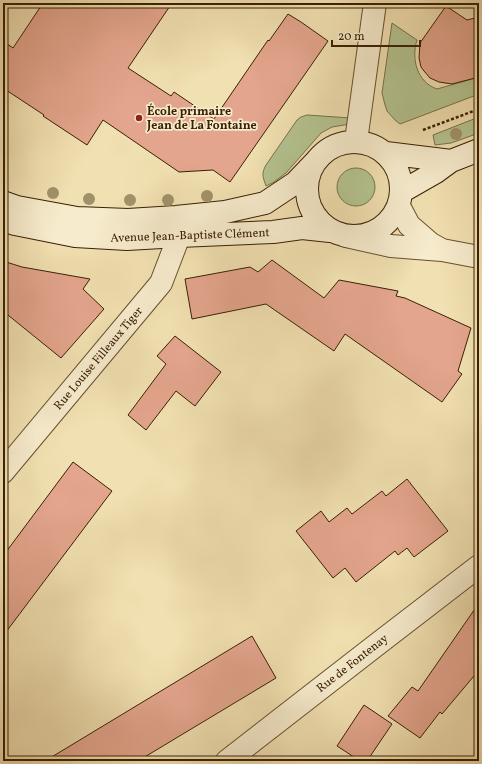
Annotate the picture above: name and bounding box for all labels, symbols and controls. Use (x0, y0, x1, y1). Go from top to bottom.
scale bar (332, 22, 420, 48)
text: 20 m (338, 29, 365, 45)
place label: École primaire Jean de La Fontaine (146, 103, 257, 134)
marker: École primaire Jean de La Fontaine (134, 113, 144, 123)
street label: Avenue Jean-Baptiste Clément (110, 225, 270, 247)
street label: Rue Louise Filleaux Tiger (51, 303, 147, 414)
street label: Rue de Fontenay (314, 630, 392, 697)

